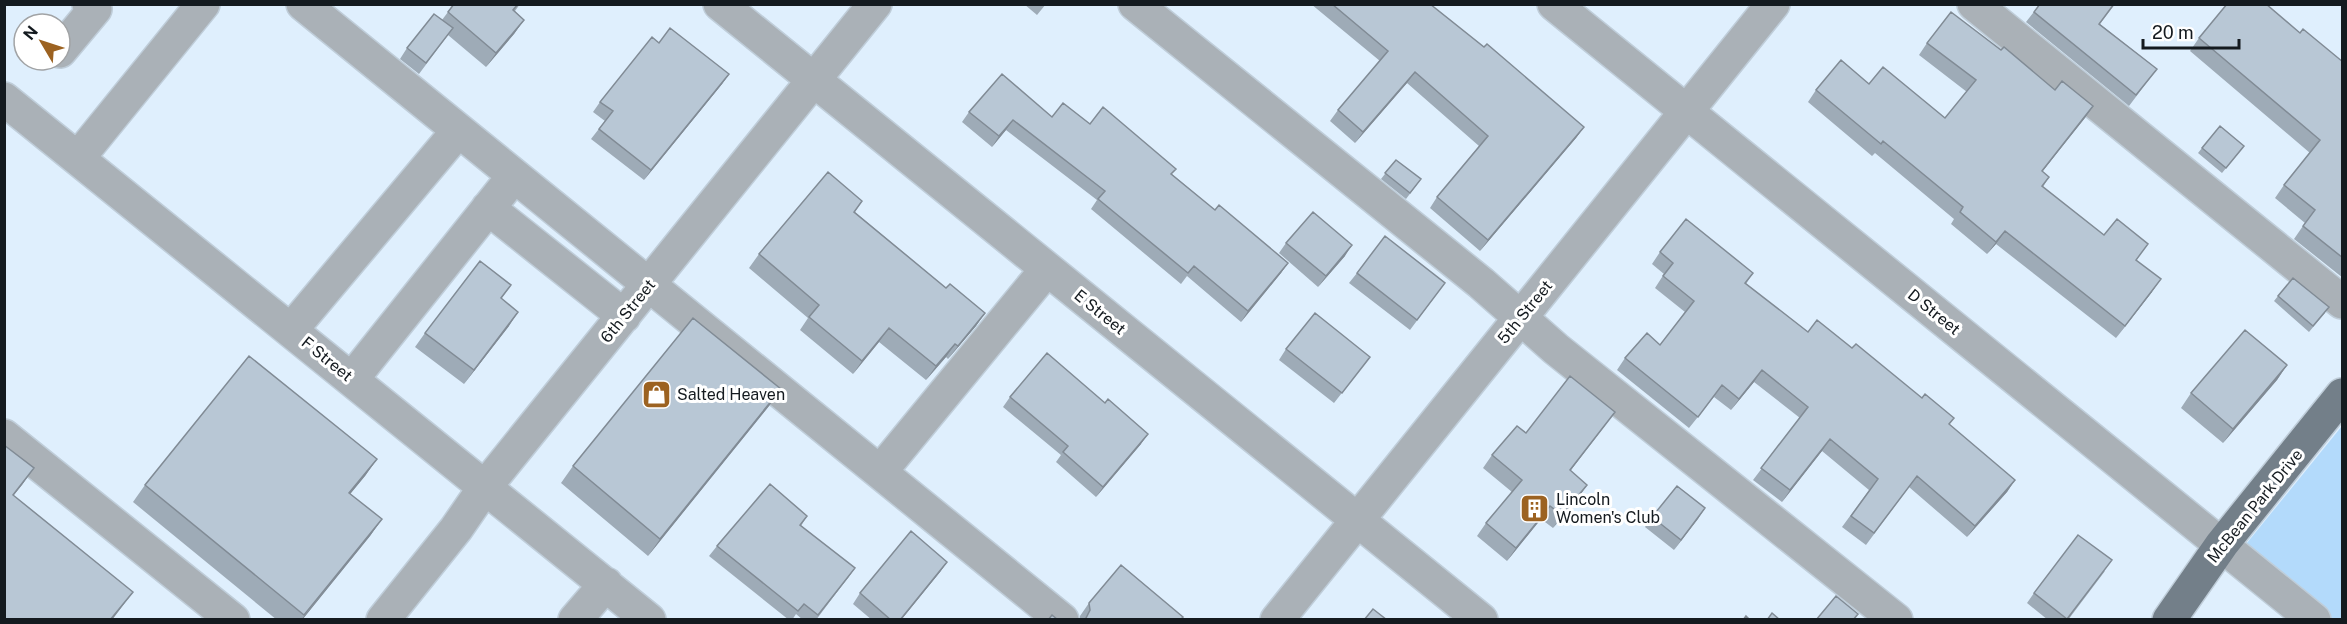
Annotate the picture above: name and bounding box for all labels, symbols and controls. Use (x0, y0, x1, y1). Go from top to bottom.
north arrow (12, 12, 72, 72)
scale bar (2143, 12, 2239, 50)
text: N (19, 22, 42, 44)
text: 20 m (2152, 22, 2194, 43)
street label: 6th Street (597, 275, 659, 347)
street label: 5th Street (1494, 276, 1556, 348)
street label: D Street (1904, 285, 1964, 339)
street label: E Street (1070, 286, 1130, 338)
street label: F Street (298, 333, 356, 385)
shop icon: Salted Heaven (640, 378, 672, 410)
place label: Salted Heaven (677, 385, 785, 404)
street label: McBean Park Drive (2203, 445, 2307, 567)
place label: Lincoln Women's Club (1556, 490, 1660, 527)
building icon: Lincoln Women's Club (1519, 492, 1551, 524)

